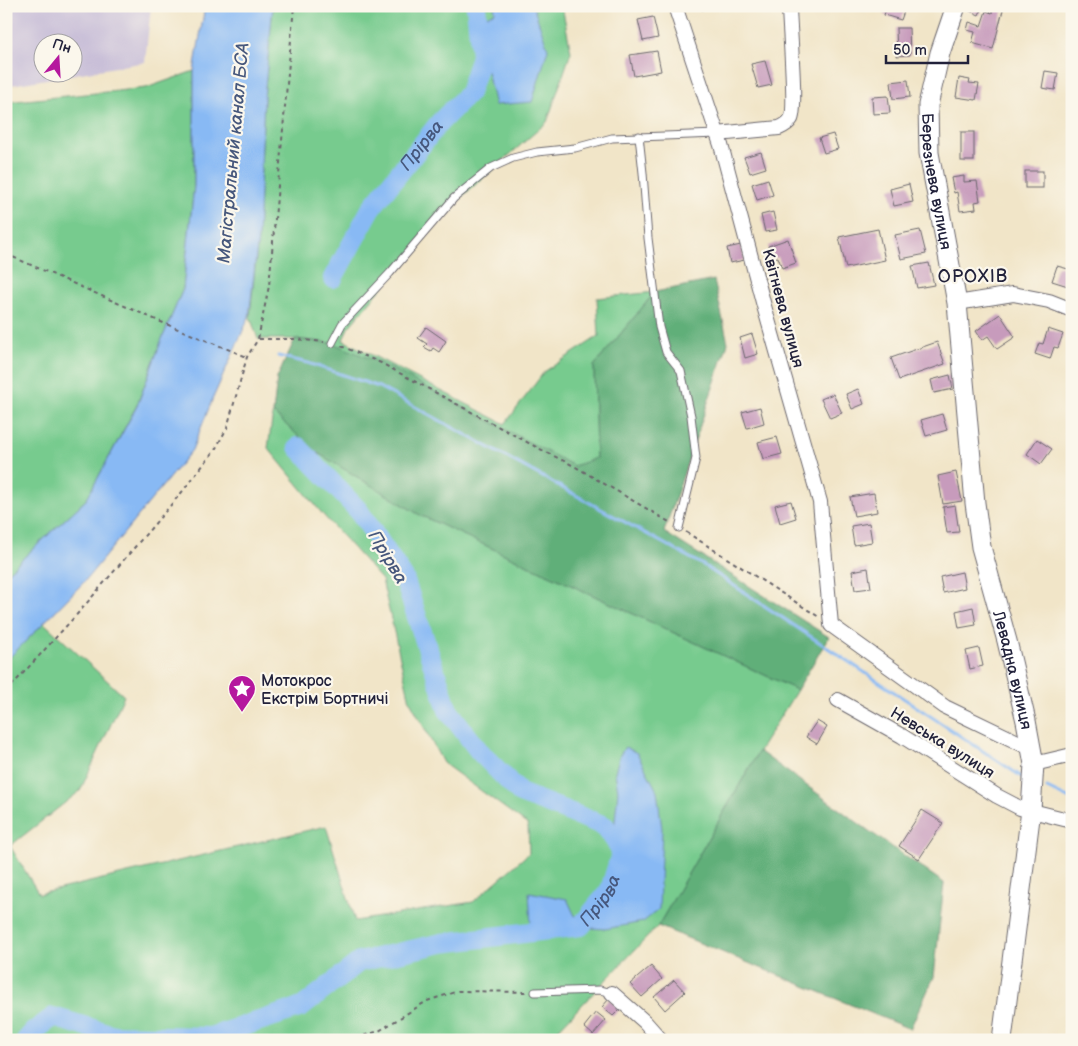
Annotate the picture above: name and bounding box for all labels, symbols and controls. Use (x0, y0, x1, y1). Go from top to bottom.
north arrow (32, 32, 82, 82)
scale bar (886, 32, 968, 64)
text: Пн (50, 35, 73, 57)
text: 50 m (893, 41, 927, 60)
water label: Магістральний канал БСА (213, 42, 254, 264)
street label: Березнева вулиця (917, 113, 955, 251)
water label: Прірва (395, 116, 448, 175)
street label: Квітнева вулиця (758, 247, 808, 370)
district label: ОРОХІВ (938, 266, 1008, 287)
water label: Прірва (364, 527, 412, 588)
street label: Левадна вулиця (988, 608, 1035, 731)
place label: Мотокрос Екстрім Бортничі (261, 672, 389, 709)
place icon: Мотокрос Екстрім Бортничі (227, 674, 257, 713)
street label: Невська вулиця (887, 704, 998, 783)
water label: Прірва (575, 873, 625, 931)

